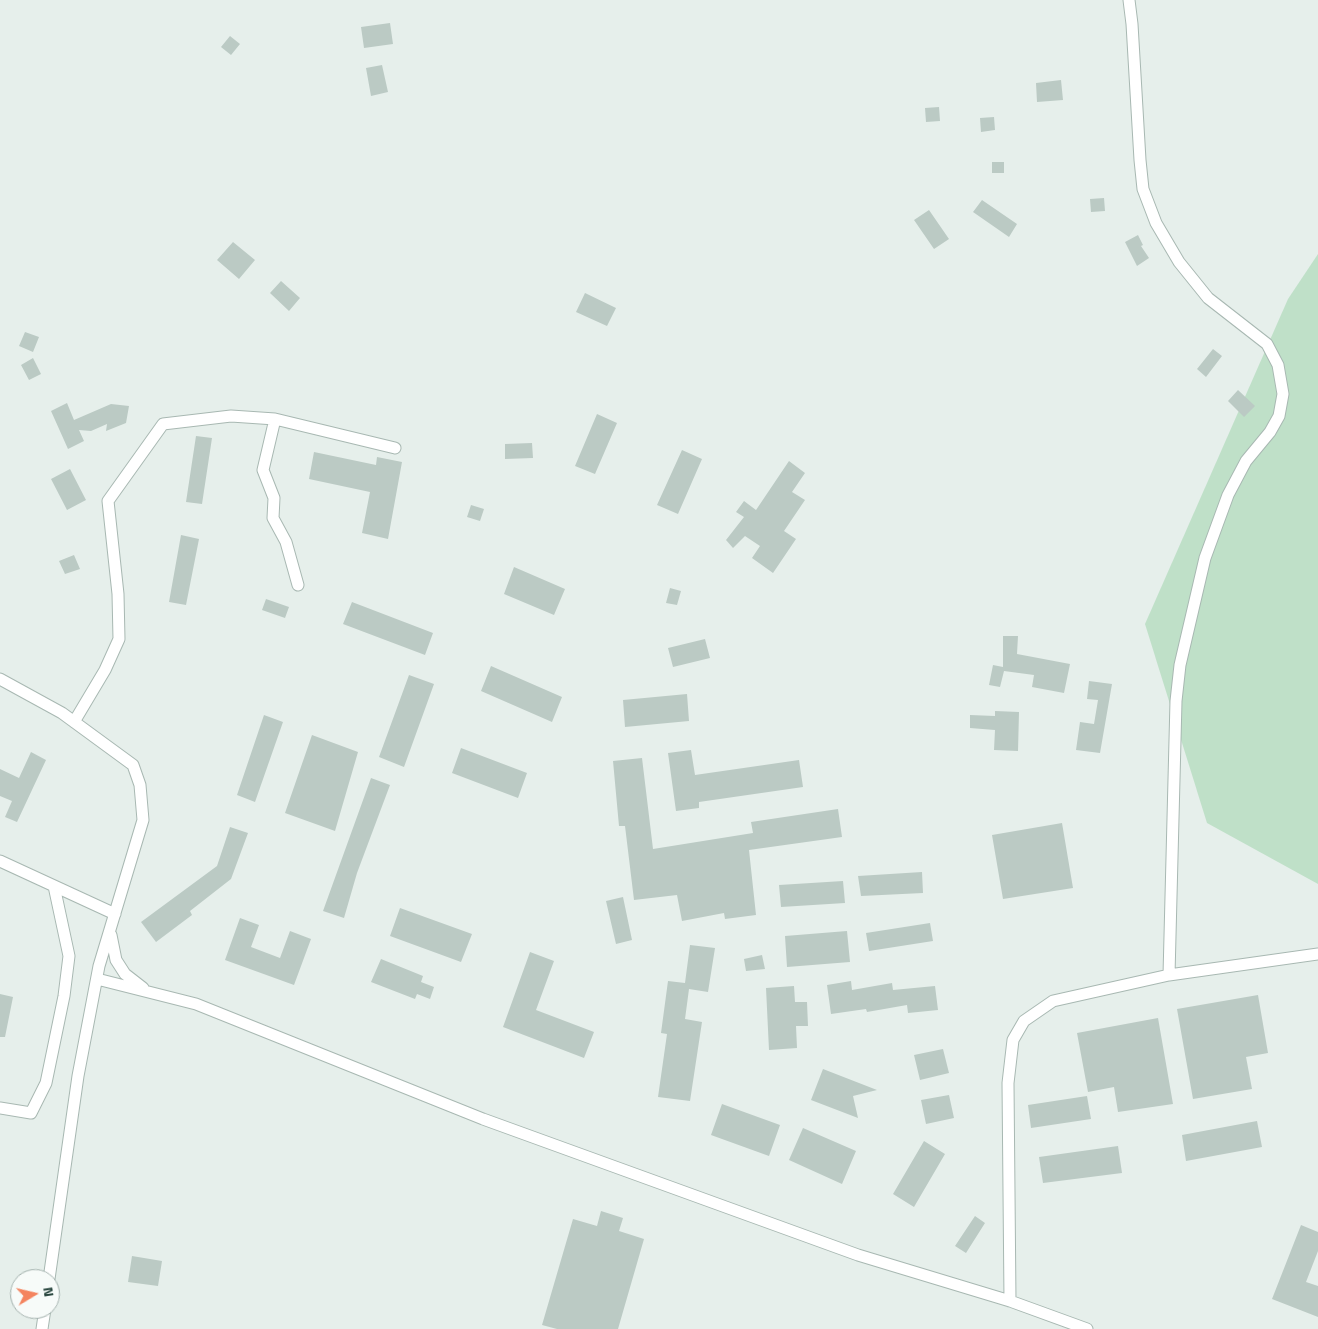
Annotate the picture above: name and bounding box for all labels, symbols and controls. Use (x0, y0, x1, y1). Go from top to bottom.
north arrow (10, 1269, 60, 1319)
text: N (38, 1285, 60, 1298)

